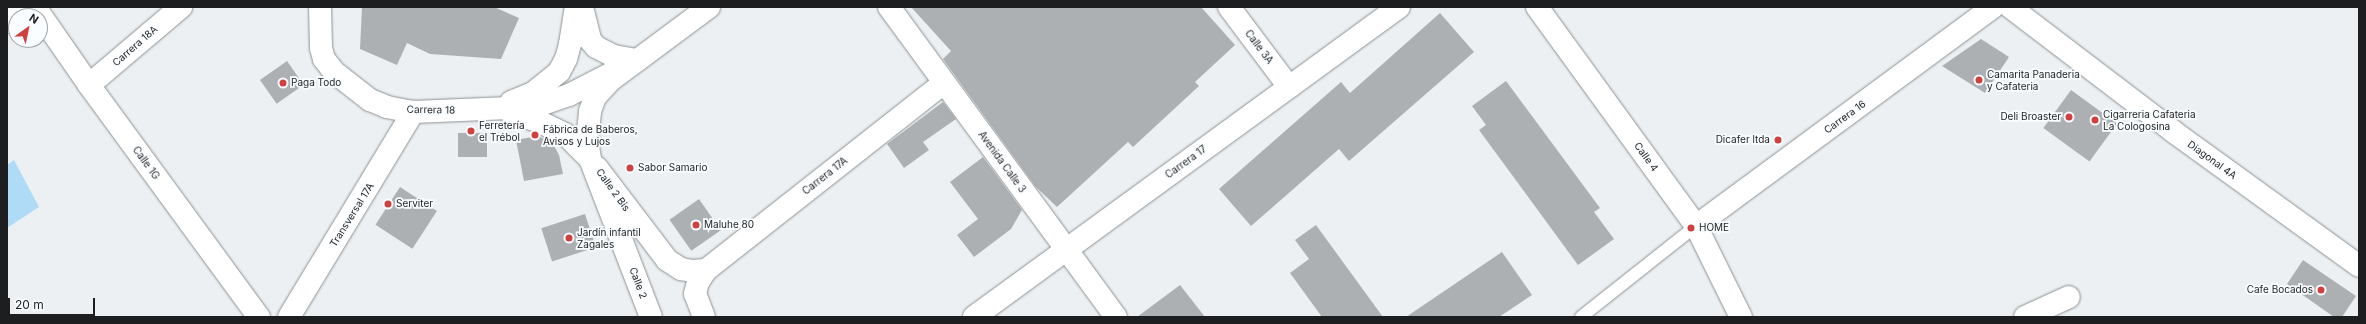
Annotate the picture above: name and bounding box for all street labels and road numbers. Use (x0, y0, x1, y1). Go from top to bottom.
street label: Carrera 18A (110, 23, 160, 69)
street label: Calle 3A (1242, 28, 1276, 66)
street label: Carrera 16 (1822, 98, 1868, 136)
street label: Carrera 18 (407, 104, 455, 116)
street label: Avenida Calle 3 (976, 129, 1028, 195)
street label: Diagonal 4A (2185, 138, 2239, 182)
street label: Calle 4 (1631, 140, 1661, 174)
street label: Carrera 17 (1163, 143, 1209, 181)
street label: Calle 1G (130, 144, 162, 182)
street label: Carrera 17A (800, 155, 850, 197)
street label: Calle 2 Bis (594, 166, 632, 214)
street label: Transversal 17A (328, 181, 376, 249)
street label: Calle 2 (627, 266, 649, 300)

